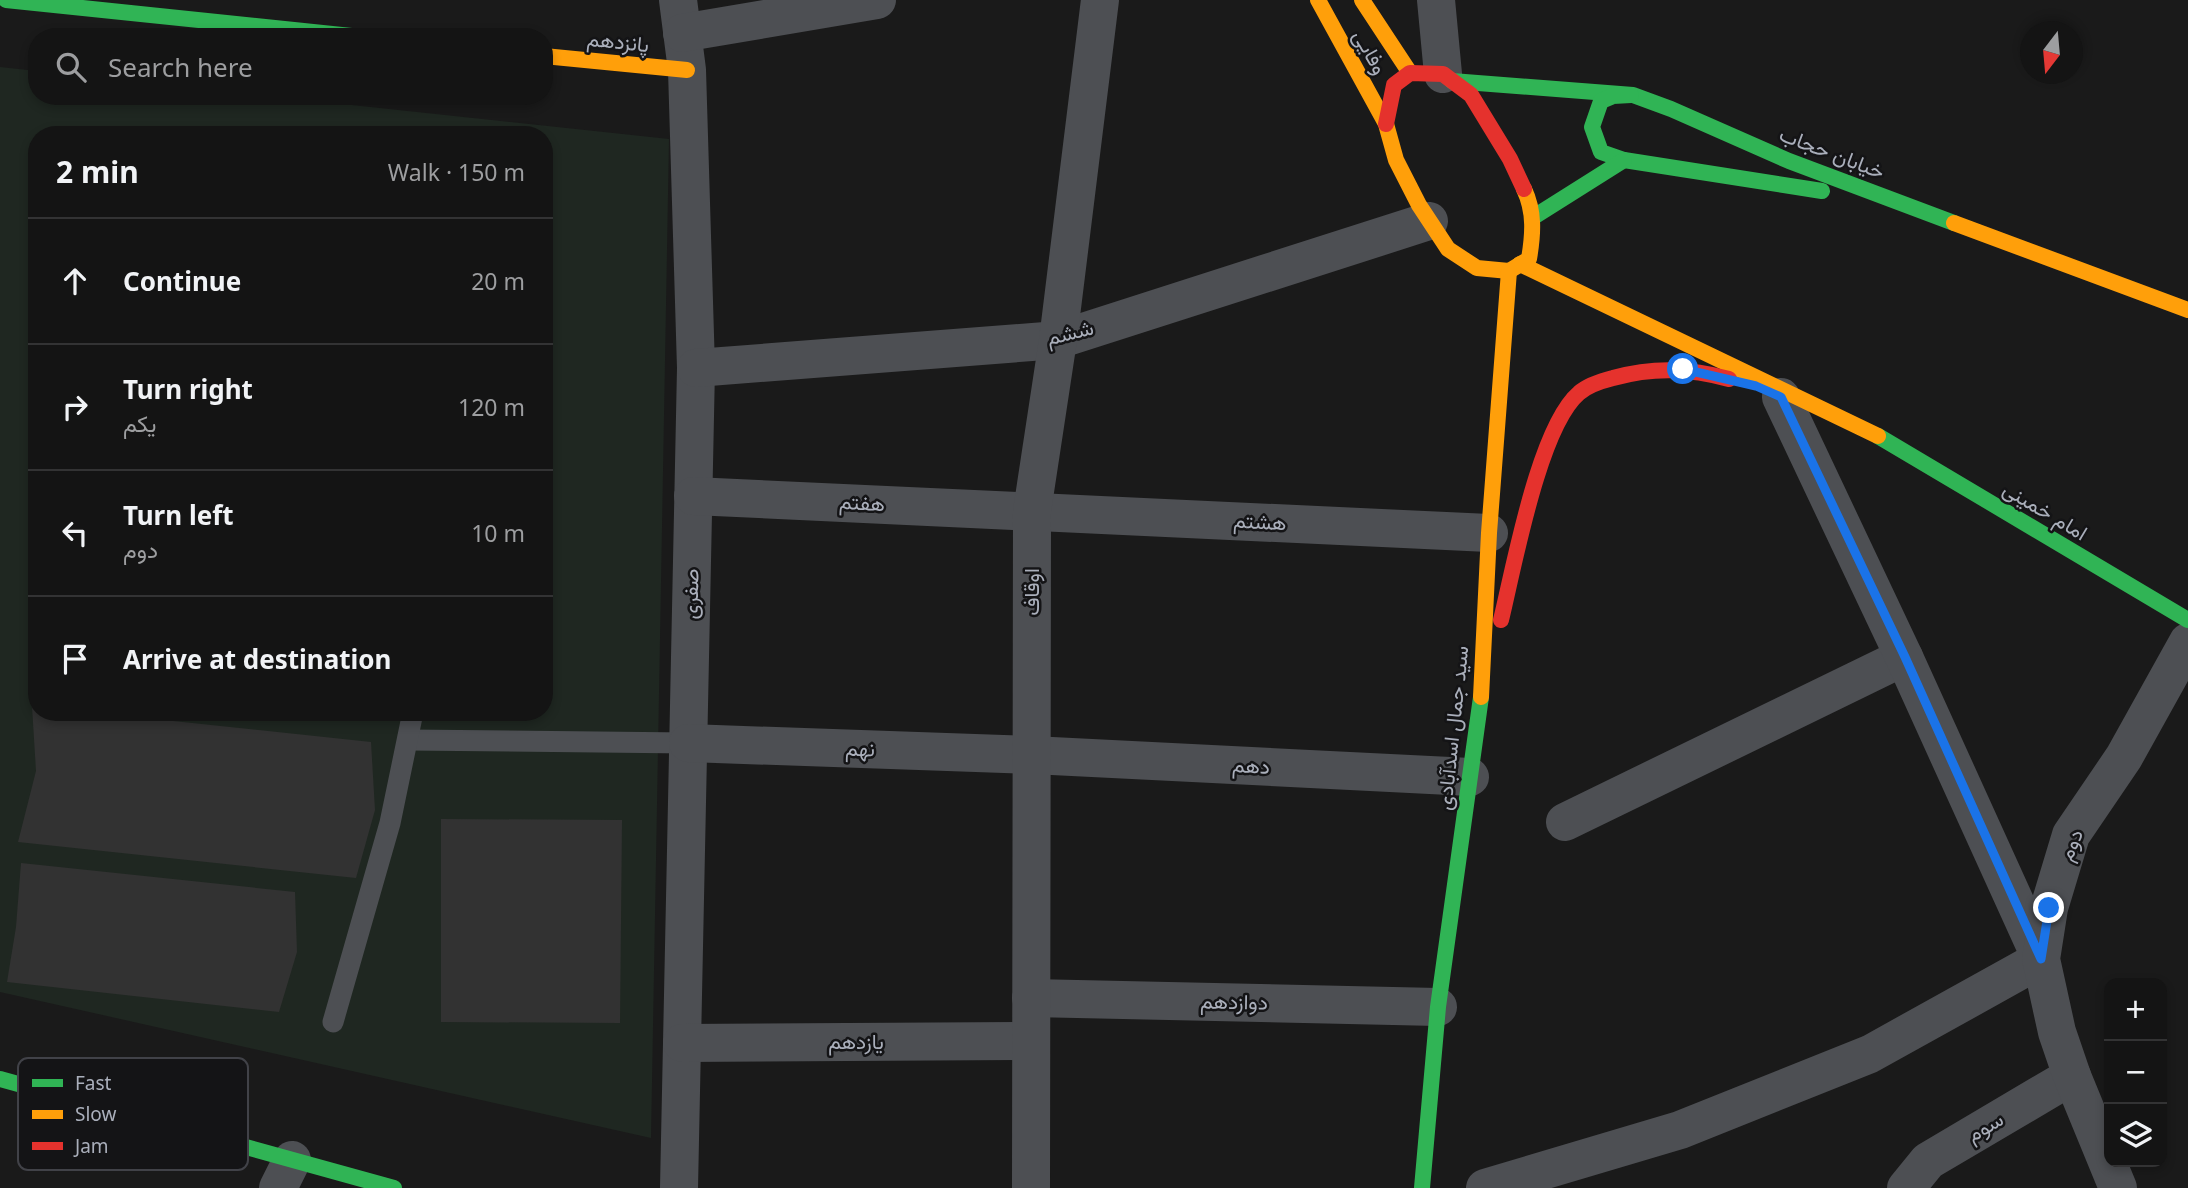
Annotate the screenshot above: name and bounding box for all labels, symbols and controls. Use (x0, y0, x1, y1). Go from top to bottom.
north arrow (2020, 21, 2083, 84)
street label: پانزدهم (585, 24, 651, 59)
street label: وفایی (1347, 24, 1395, 79)
search box (28, 28, 553, 105)
icon: search (52, 48, 90, 86)
text: Search here (108, 49, 253, 85)
street label: خیابان حجاب (1776, 119, 1889, 185)
text: 2 min (56, 151, 139, 192)
text: Walk · 150 m (388, 156, 525, 188)
icon: ahead (56, 262, 94, 300)
text: Continue (123, 263, 241, 299)
text: 20 m (471, 265, 525, 297)
street label: ششم (1043, 313, 1096, 352)
route start (1667, 353, 1698, 384)
text: Turn right (123, 371, 253, 407)
icon: right (56, 388, 94, 426)
text: 120 m (458, 391, 525, 423)
text: یکم (123, 407, 157, 439)
street label: امام خمینی (1998, 474, 2093, 547)
street label: هفتم (838, 487, 886, 518)
text: Turn left (123, 497, 234, 533)
street label: هشتم (1233, 506, 1287, 537)
icon: left (56, 514, 94, 552)
text: 10 m (471, 517, 525, 549)
text: دوم (123, 533, 158, 565)
street label: صفری (676, 568, 704, 620)
street label: اوقاف (1017, 568, 1045, 616)
icon: arrive (56, 640, 94, 678)
text: Arrive at destination (123, 641, 392, 677)
street label: سید جمال اسدآبادی (1429, 644, 1475, 812)
street label: نهم (845, 733, 875, 764)
street label: دهم (1231, 750, 1271, 781)
street label: دوم (2051, 824, 2090, 865)
route end (2033, 892, 2064, 923)
map controls (2104, 978, 2167, 1167)
button: + (2104, 978, 2167, 1041)
street label: دوازدهم (1200, 986, 1268, 1017)
street label: یازدهم (828, 1027, 884, 1056)
button: − (2104, 1041, 2167, 1104)
legend (18, 1058, 248, 1170)
text: Fast (75, 1070, 112, 1096)
text: Slow (75, 1101, 116, 1127)
street label: سوم (1961, 1104, 2009, 1149)
button: layers (2104, 1104, 2167, 1167)
text: Jam (73, 1133, 109, 1159)

